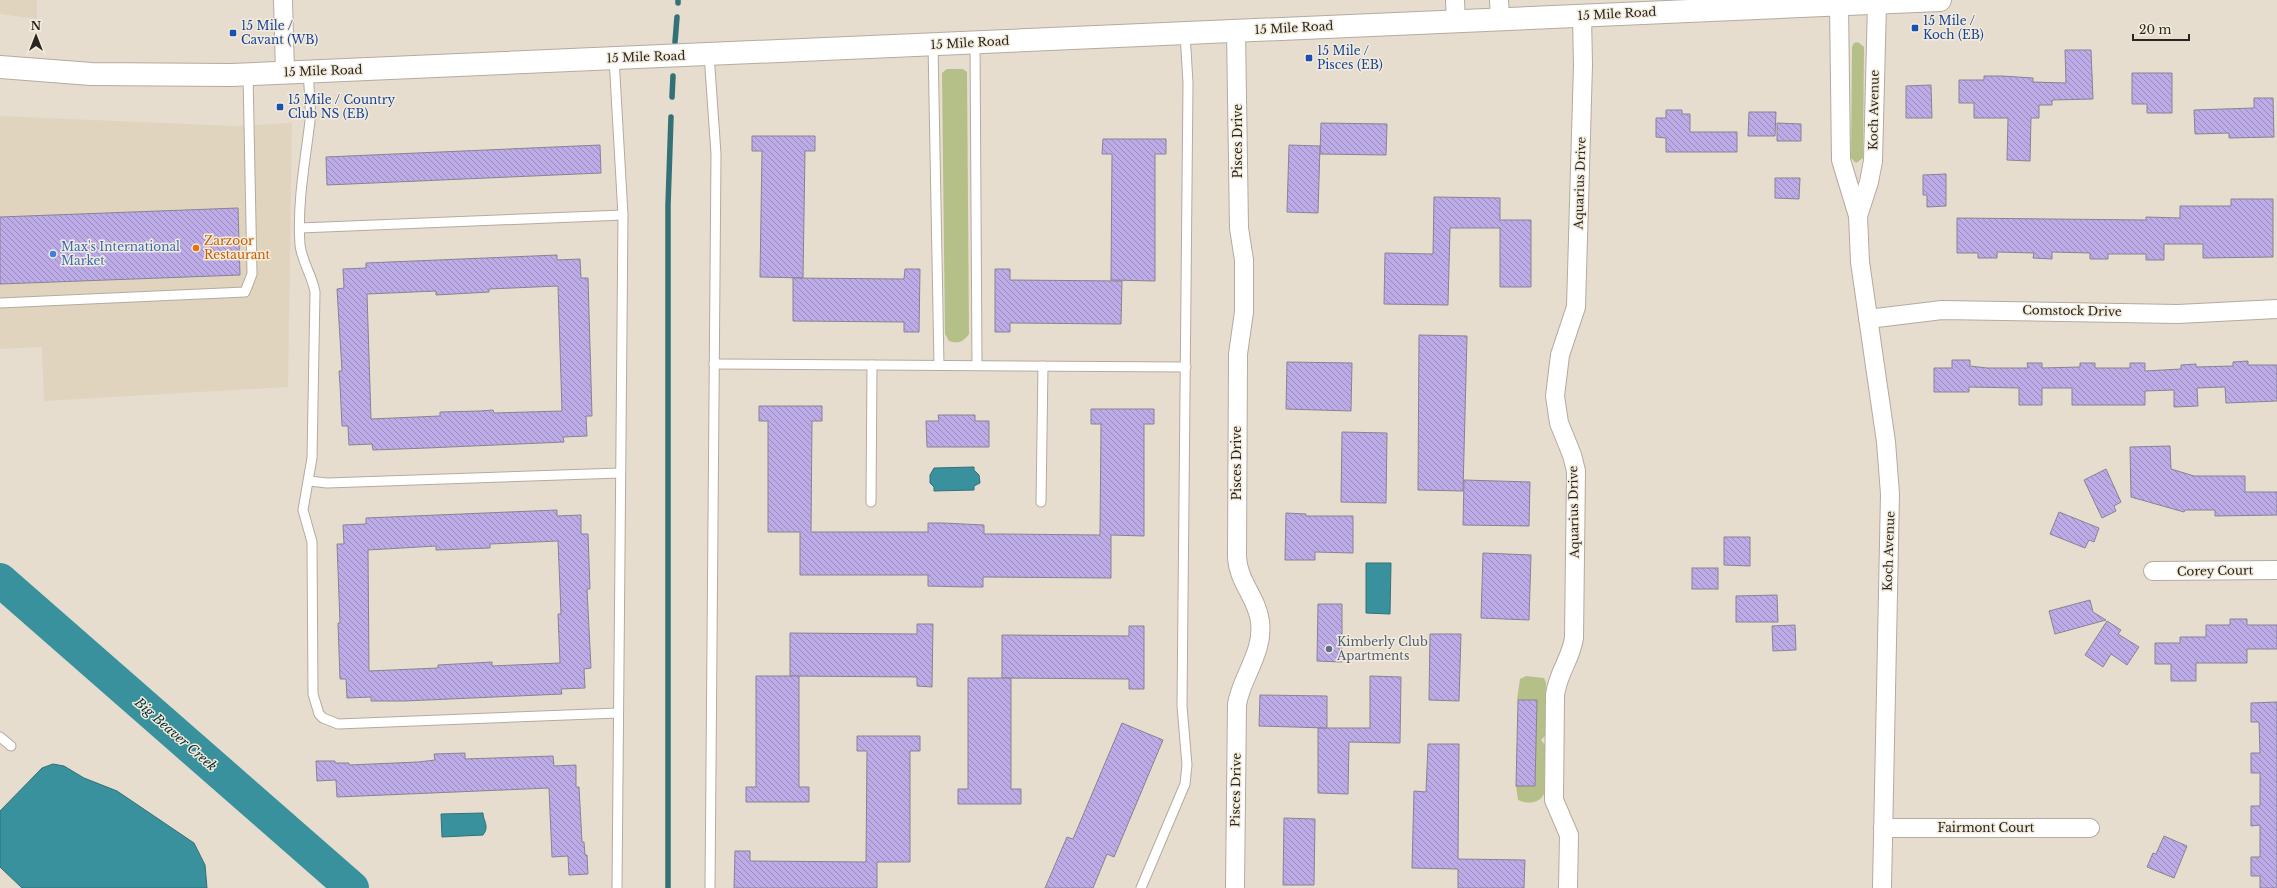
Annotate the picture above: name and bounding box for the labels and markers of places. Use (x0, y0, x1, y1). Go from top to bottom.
place label: 15 Mile / Koch (EB) (1923, 13, 1984, 42)
place label: 15 Mile / Cavant (WB) (241, 18, 318, 47)
marker: 15 Mile / Koch (EB) (1910, 23, 1920, 33)
marker: 15 Mile / Cavant (WB) (228, 28, 238, 38)
place label: 15 Mile / Pisces (EB) (1317, 43, 1383, 72)
marker: 15 Mile / Pisces (EB) (1304, 53, 1314, 63)
place label: 15 Mile / Country Club NS (EB) (288, 92, 396, 121)
marker: 15 Mile / Country Club NS (EB) (275, 102, 285, 112)
place label: Zarzoor Restaurant (204, 233, 271, 262)
place label: Max's International Market (61, 239, 180, 268)
marker: Zarzoor Restaurant (191, 243, 201, 253)
marker: Max's International Market (48, 249, 58, 259)
place label: Kimberly Club Apartments (1336, 634, 1428, 663)
marker: Kimberly Club Apartments (1324, 644, 1334, 654)

